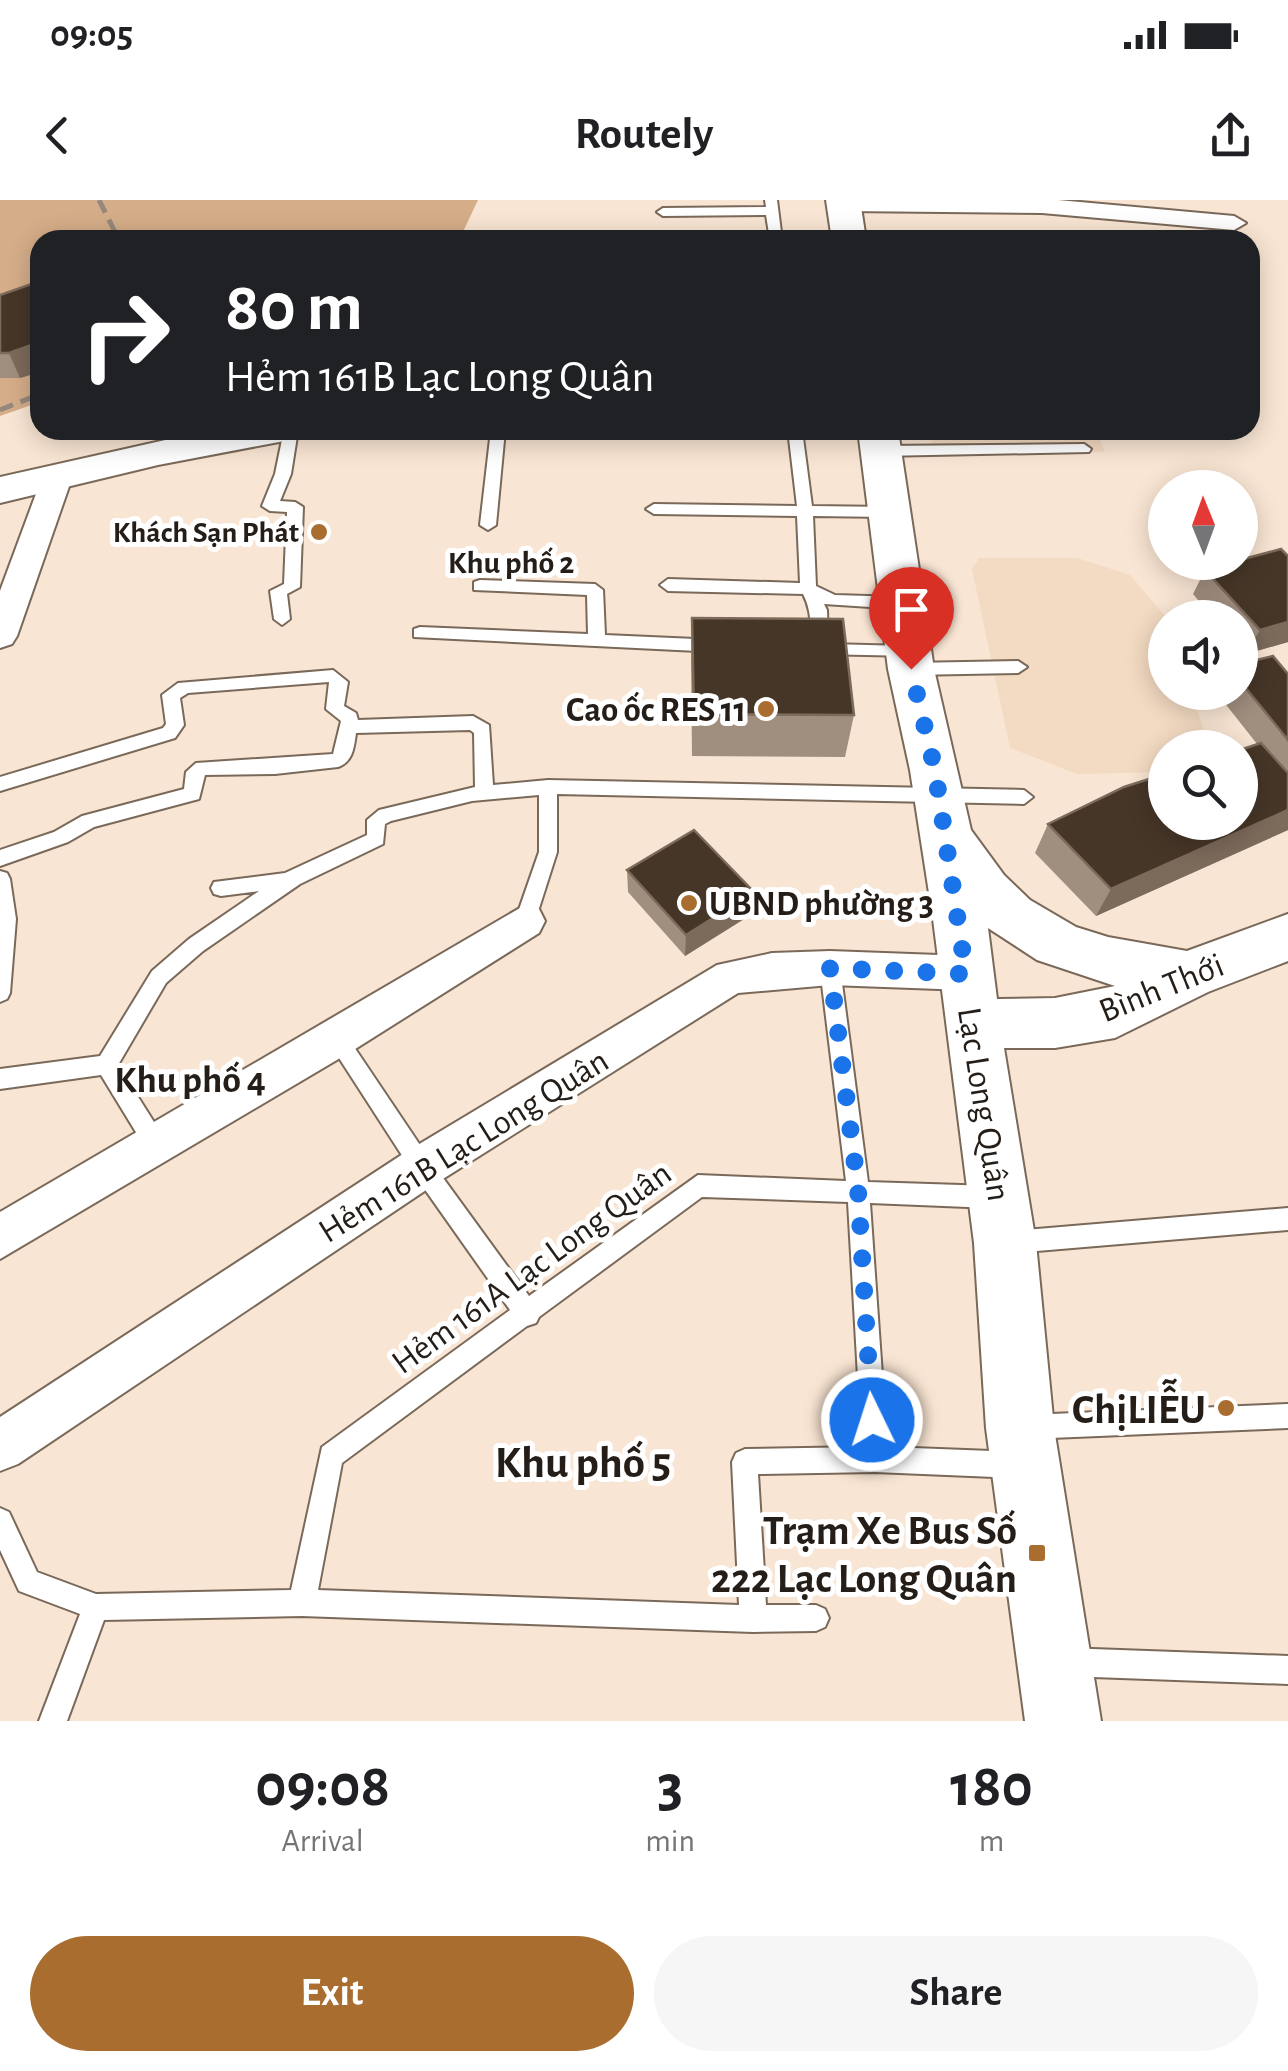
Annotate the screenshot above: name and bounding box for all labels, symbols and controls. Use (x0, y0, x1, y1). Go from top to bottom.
text: 09:05 (50, 16, 133, 54)
icon: back (30, 108, 85, 163)
icon: share (1203, 108, 1258, 163)
text: Routely (575, 112, 713, 157)
icon: right (60, 270, 190, 400)
text: 80 m (225, 273, 363, 343)
text: Hẻm 161B Lạc Long Quân (225, 355, 655, 400)
north arrow (1148, 470, 1258, 580)
map controls (1148, 470, 1258, 840)
place label: Khách Sạn Phát (113, 518, 299, 548)
marker: Khách Sạn Phát (308, 521, 330, 543)
district label: Khu phố 2 (448, 547, 574, 579)
pin (869, 567, 954, 670)
icon: arrive (884, 582, 939, 637)
button: sound (1148, 600, 1258, 710)
place label: Cao ốc RES 11 (566, 691, 746, 728)
marker: Cao ốc RES 11 (755, 698, 777, 720)
button: search (1148, 730, 1258, 840)
place label: UBND phường 3 (709, 887, 934, 922)
marker: UBND phường 3 (678, 892, 700, 914)
street label: Bình Thới (1094, 948, 1229, 1029)
street label: Lạc Long Quân (951, 1005, 1016, 1204)
street label: Hẻm 161B Lạc Long Quân (313, 1043, 615, 1250)
district label: Khu phố 4 (114, 1061, 266, 1100)
street label: Hẻm 161A Lạc Long Quân (386, 1155, 678, 1381)
position arrow (820, 1368, 924, 1472)
place label: ChịLIỄU (1072, 1378, 1206, 1431)
marker: ChịLIỄU (1215, 1397, 1237, 1419)
district label: Khu phố 5 (495, 1440, 671, 1486)
place label: Trạm Xe Bus Số 222 Lạc Long Quân (711, 1510, 1017, 1601)
marker: Trạm Xe Bus Số 222 Lạc Long Quân (1026, 1542, 1048, 1564)
text: 09:08 (255, 1757, 390, 1817)
text: 3 (657, 1757, 683, 1817)
text: 180 (950, 1757, 1033, 1817)
text: Arrival (281, 1825, 364, 1857)
text: min (645, 1825, 695, 1857)
text: m (979, 1825, 1004, 1857)
button: Exit (30, 1936, 634, 2051)
button: Share (654, 1936, 1258, 2051)

